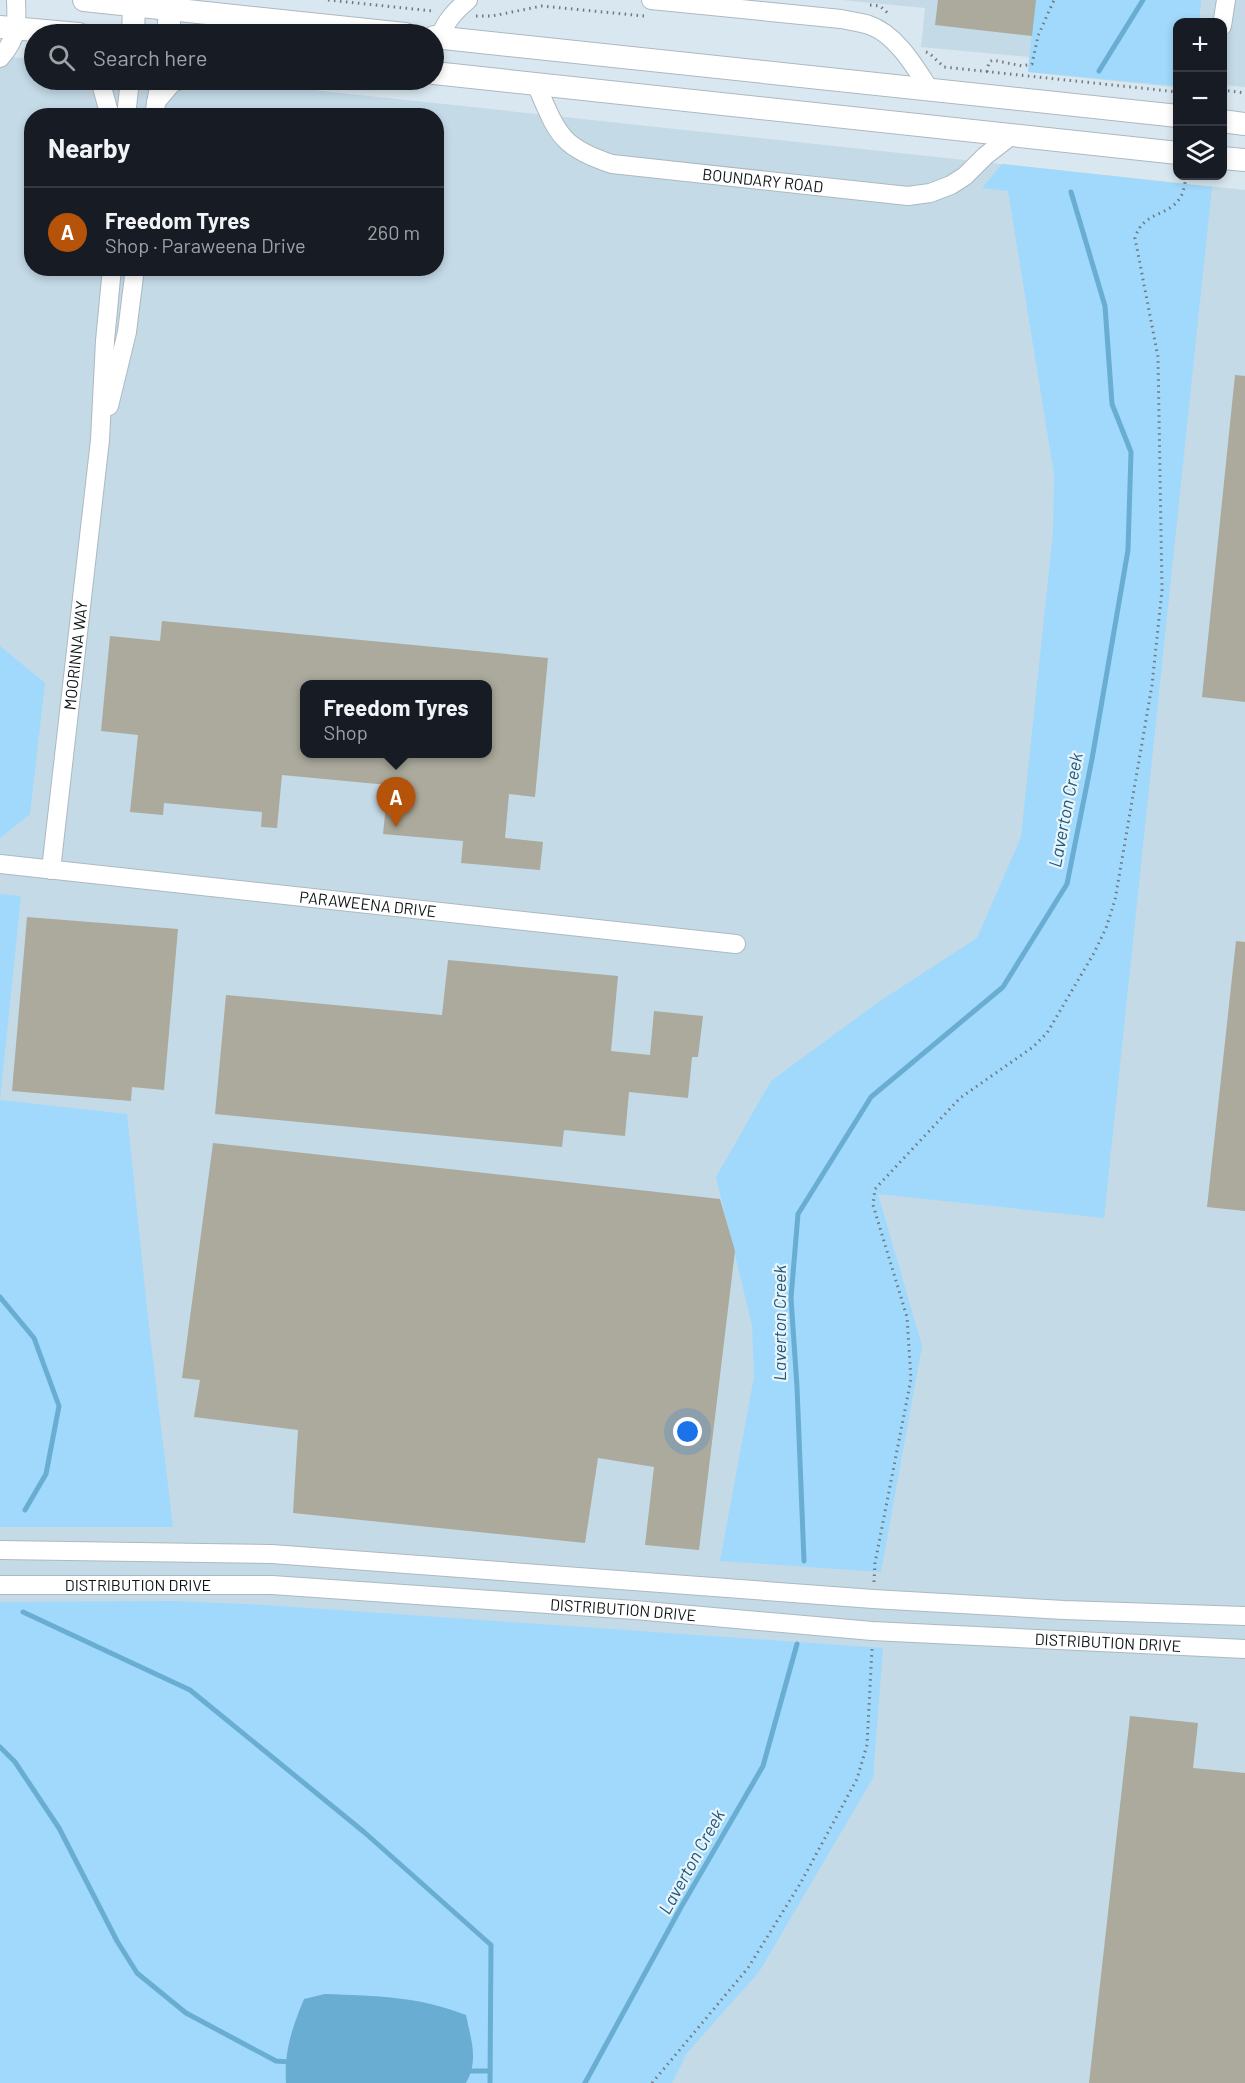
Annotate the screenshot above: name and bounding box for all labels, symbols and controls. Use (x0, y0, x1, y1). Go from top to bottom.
map controls (1173, 18, 1227, 180)
button: + (1173, 18, 1227, 72)
search box (24, 24, 444, 90)
icon: search (45, 41, 78, 74)
text: Search here (93, 44, 207, 70)
button: − (1173, 72, 1227, 126)
button: layers (1173, 126, 1227, 180)
text: Nearby (48, 132, 130, 163)
street label: BOUNDARY ROAD (702, 164, 824, 196)
text: Freedom Tyres (105, 207, 250, 233)
text: A (61, 220, 74, 244)
text: 260 m (367, 220, 420, 244)
text: Shop · Paraweena Drive (105, 233, 306, 257)
street label: MOORINNA WAY (59, 600, 91, 711)
popup (300, 680, 492, 758)
text: Freedom Tyres (323, 694, 469, 720)
text: Shop (323, 720, 368, 744)
water label: Laverton Creek (1043, 750, 1087, 869)
pin: A (376, 778, 416, 827)
street label: PARAWEENA DRIVE (298, 887, 437, 920)
water label: Laverton Creek (768, 1265, 790, 1381)
your location (673, 1417, 702, 1446)
street label: DISTRIBUTION DRIVE (65, 1575, 211, 1594)
street label: DISTRIBUTION DRIVE (549, 1594, 697, 1624)
street label: DISTRIBUTION DRIVE (1034, 1629, 1182, 1655)
water label: Laverton Creek (653, 1805, 729, 1918)

